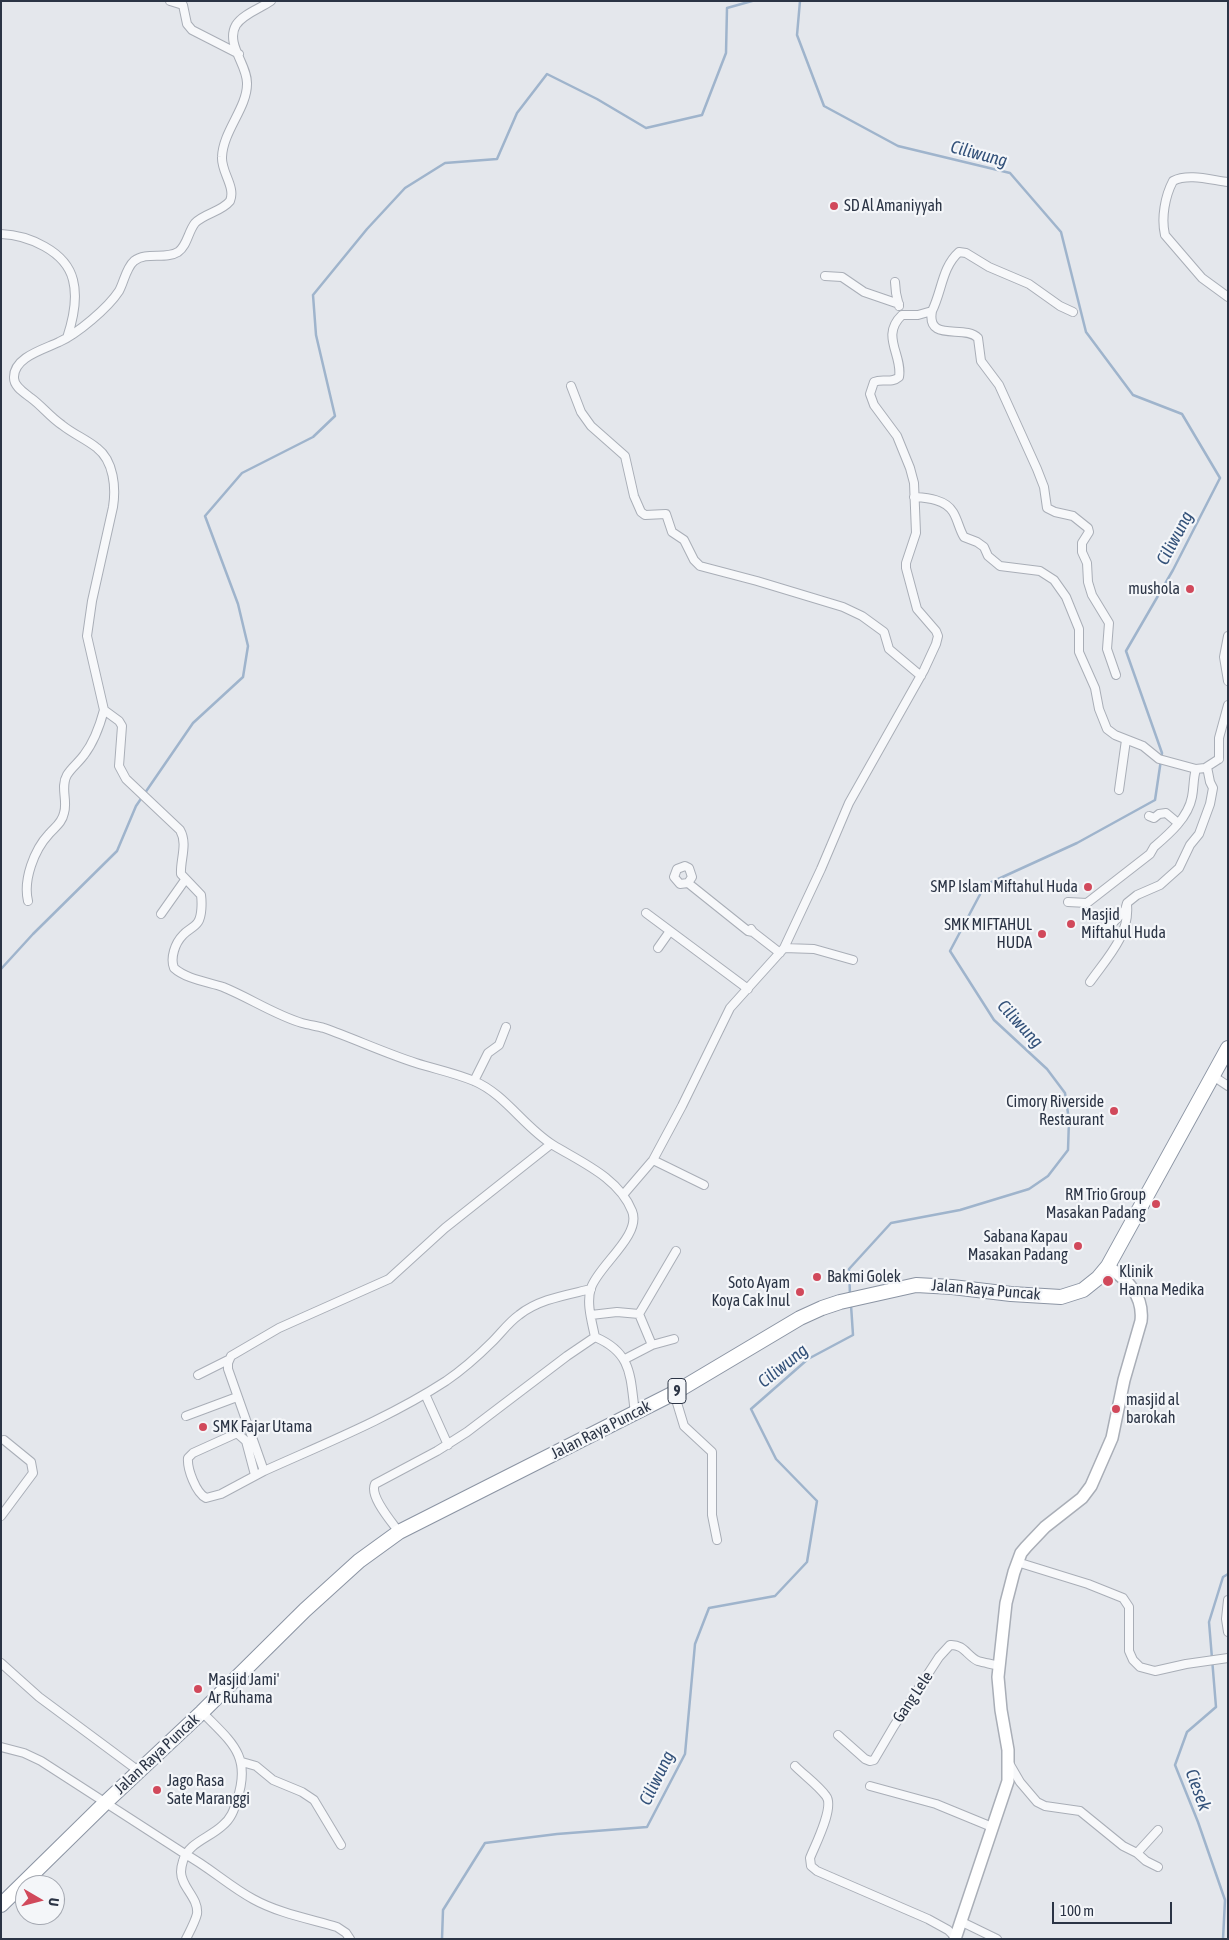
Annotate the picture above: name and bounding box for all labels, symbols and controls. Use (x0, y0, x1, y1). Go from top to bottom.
water label: Ciliwung (948, 136, 1010, 172)
place label: SD Al Amaniyyah (844, 196, 943, 216)
marker: SD Al Amaniyyah (828, 200, 840, 212)
water label: Ciliwung (1152, 507, 1198, 569)
place label: mushola (1128, 579, 1180, 599)
marker: mushola (1184, 583, 1196, 595)
place label: SMP Islam Miftahul Huda (931, 877, 1078, 897)
marker: SMP Islam Miftahul Huda (1082, 881, 1094, 893)
place label: Masjid Miftahul Huda (1081, 905, 1166, 943)
place label: SMK MIFTAHUL HUDA (944, 915, 1032, 953)
marker: Masjid Miftahul Huda (1065, 918, 1077, 930)
marker: SMK MIFTAHUL HUDA (1036, 928, 1048, 940)
water label: Ciliwung (992, 995, 1048, 1053)
place label: Cimory Riverside Restaurant (1006, 1092, 1104, 1130)
marker: Cimory Riverside Restaurant (1108, 1105, 1120, 1117)
place label: RM Trio Group Masakan Padang (1046, 1185, 1146, 1223)
marker: RM Trio Group Masakan Padang (1150, 1198, 1162, 1210)
place label: Sabana Kapau Masakan Padang (968, 1227, 1068, 1265)
marker: Sabana Kapau Masakan Padang (1072, 1240, 1084, 1252)
place label: Klinik Hanna Medika (1119, 1262, 1205, 1300)
place label: Bakmi Golek (827, 1267, 901, 1287)
marker: Bakmi Golek (811, 1271, 823, 1283)
place label: Soto Ayam Koya Cak Inul (711, 1273, 790, 1311)
marker: Klinik Hanna Medika (1101, 1274, 1115, 1288)
street label: Jalan Raya Puncak (931, 1276, 1041, 1304)
marker: Soto Ayam Koya Cak Inul (794, 1286, 806, 1298)
water label: Ciliwung (754, 1339, 812, 1393)
road number: 9 (668, 1378, 686, 1404)
place label: masjid al barokah (1126, 1390, 1179, 1428)
street label: Jalan Raya Puncak (548, 1397, 654, 1463)
marker: masjid al barokah (1110, 1403, 1122, 1415)
place label: SMK Fajar Utama (213, 1417, 313, 1437)
marker: SMK Fajar Utama (197, 1421, 209, 1433)
street label: Gang Lele (889, 1668, 937, 1726)
place label: Masjid Jami' Ar Ruhama (208, 1670, 279, 1708)
marker: Masjid Jami' Ar Ruhama (192, 1683, 204, 1695)
street label: Jalan Raya Puncak (110, 1710, 204, 1798)
water label: Ciliwung (635, 1747, 679, 1809)
water label: Ciesek (1181, 1766, 1215, 1814)
place label: Jago Rasa Sate Maranggi (167, 1771, 250, 1809)
marker: Jago Rasa Sate Maranggi (151, 1784, 163, 1796)
north arrow (15, 1875, 65, 1925)
scale bar (1054, 1892, 1174, 1924)
text: U (45, 1897, 62, 1907)
text: 100 m (1060, 1902, 1094, 1919)

